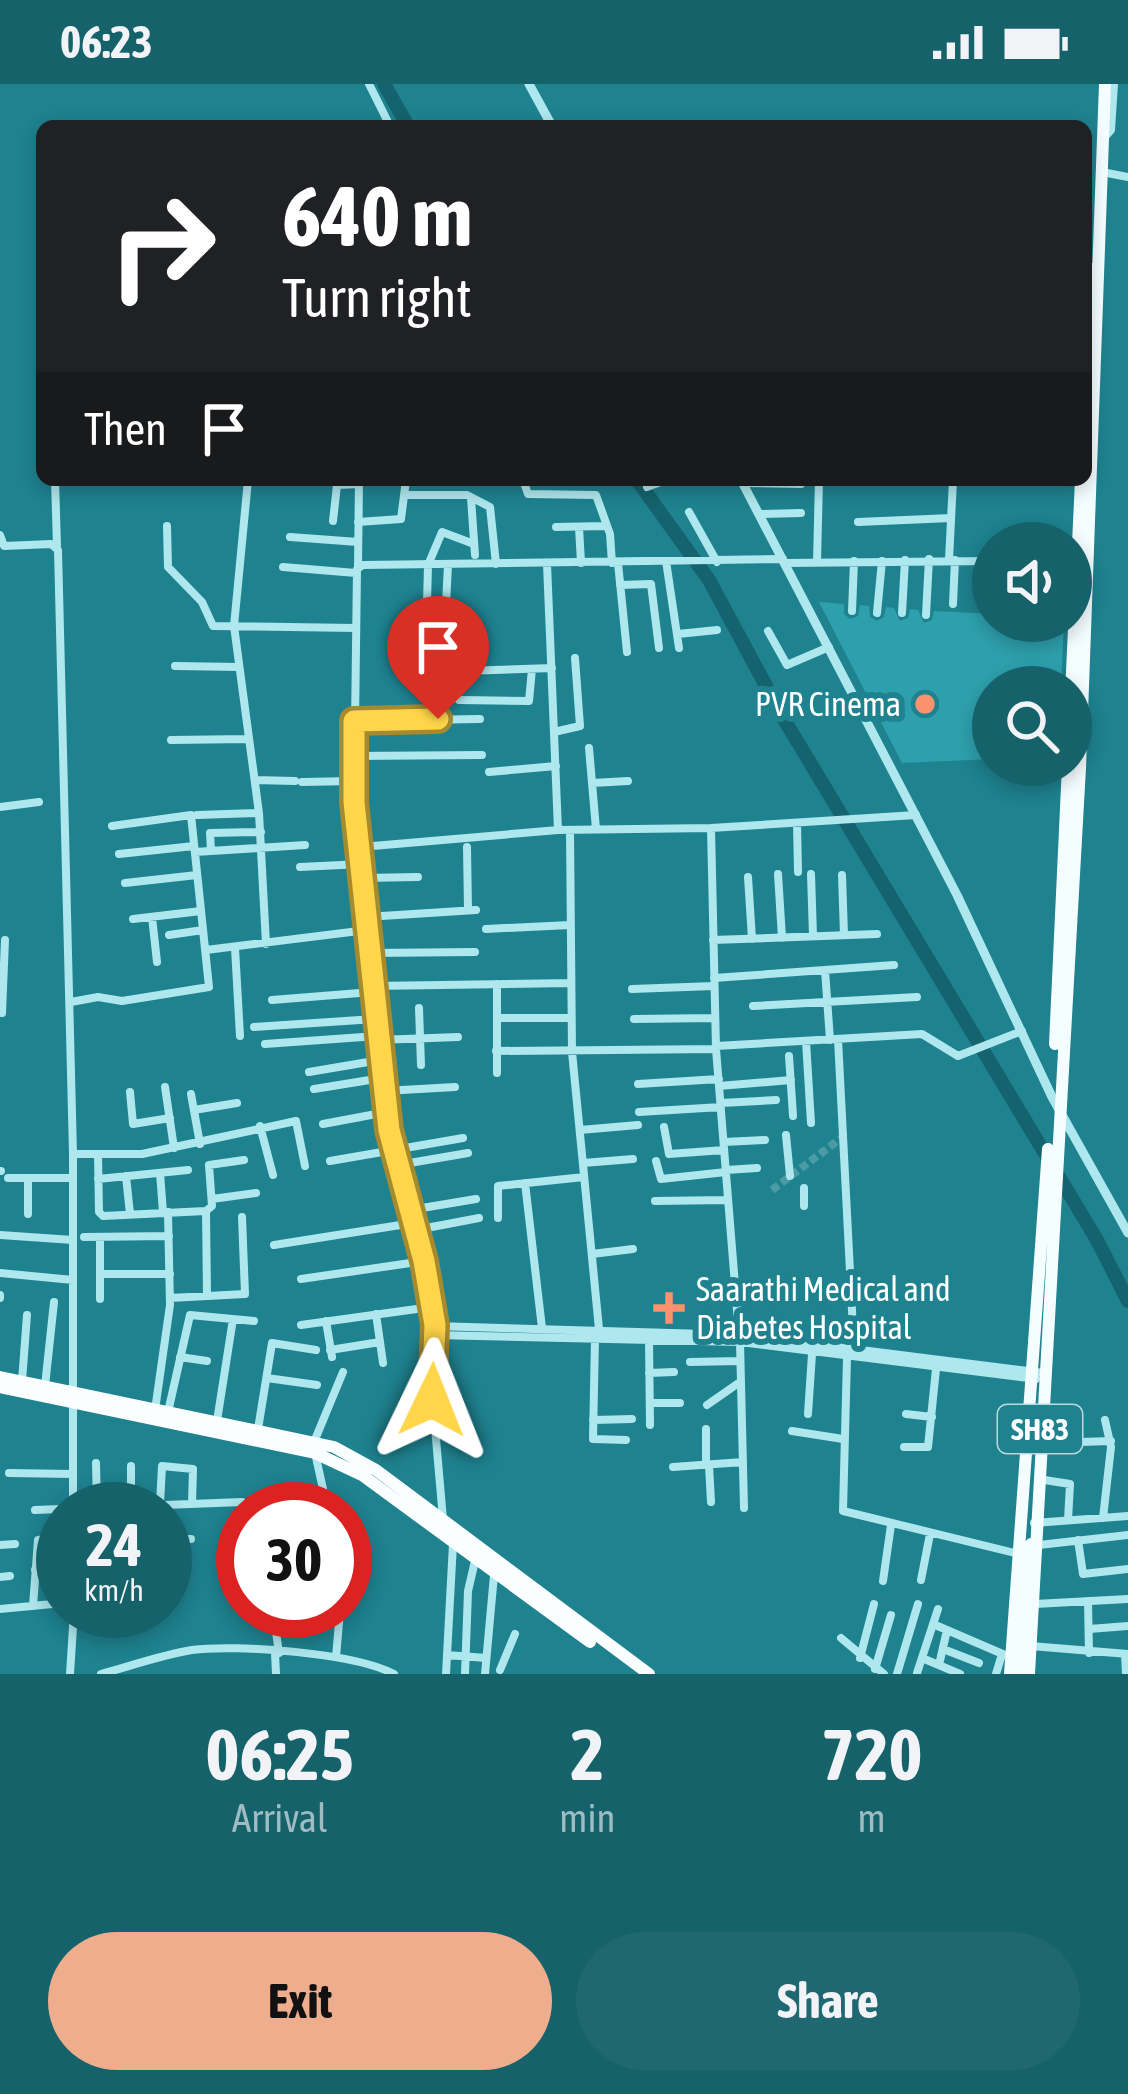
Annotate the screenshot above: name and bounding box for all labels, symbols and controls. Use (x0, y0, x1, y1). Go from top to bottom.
text: 06:23 (60, 16, 153, 68)
icon: right (84, 168, 240, 324)
text: 640 m (282, 168, 472, 264)
text: Turn right (282, 267, 472, 328)
icon: arrive (191, 396, 257, 462)
text: Then (84, 403, 167, 455)
map controls (972, 522, 1092, 786)
button: sound (972, 522, 1092, 642)
pin (387, 596, 489, 719)
icon: arrive (405, 614, 471, 680)
button: search (972, 666, 1092, 786)
place label: PVR Cinema (755, 685, 901, 723)
marker: PVR Cinema (912, 691, 938, 717)
place label: Saarathi Medical and Diabetes Hospital (696, 1270, 951, 1346)
marker: Saarathi Medical and Diabetes Hospital (653, 1292, 685, 1324)
position arrow (369, 1337, 495, 1463)
road number: SH83 (998, 1405, 1082, 1453)
speed limit sign: 30 (216, 1482, 372, 1638)
text: 24 (86, 1510, 142, 1579)
text: km/h (84, 1573, 144, 1607)
text: 06:25 (206, 1713, 354, 1795)
text: 2 (570, 1713, 604, 1795)
text: 720 (821, 1713, 922, 1795)
text: Arrival (232, 1796, 327, 1840)
text: min (559, 1796, 615, 1840)
text: m (858, 1796, 886, 1840)
button: Exit (48, 1932, 552, 2070)
button: Share (576, 1932, 1080, 2070)

